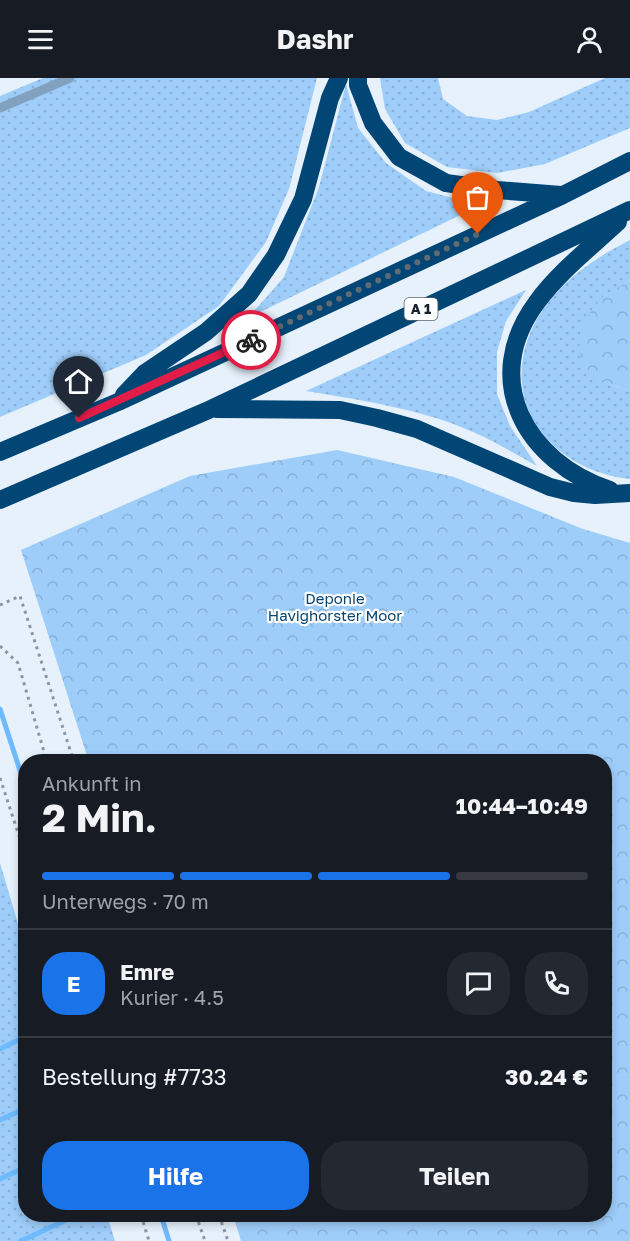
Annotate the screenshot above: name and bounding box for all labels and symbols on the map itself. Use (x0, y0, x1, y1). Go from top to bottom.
pin (452, 172, 503, 234)
road number: A 1 (404, 298, 438, 320)
courier (221, 310, 281, 370)
pin (53, 356, 104, 418)
park label: Deponie Havighorster Moor (268, 589, 402, 624)

